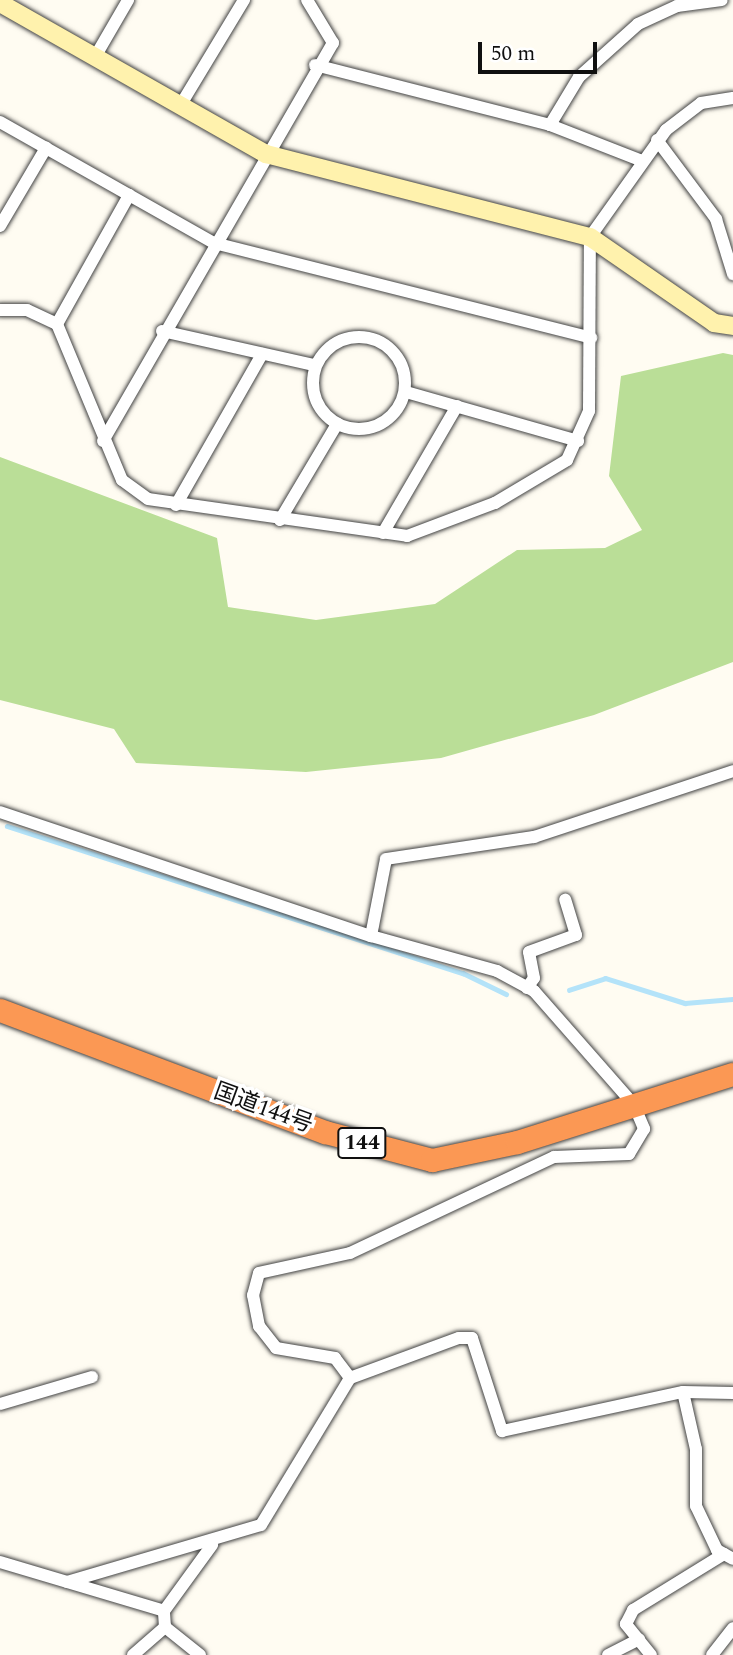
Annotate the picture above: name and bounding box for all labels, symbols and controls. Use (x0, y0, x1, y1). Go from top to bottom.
scale bar (481, 28, 600, 72)
text: 50 m (491, 38, 535, 70)
street label: 国道144号 (210, 1078, 316, 1140)
road number: 144 (336, 1126, 388, 1160)

